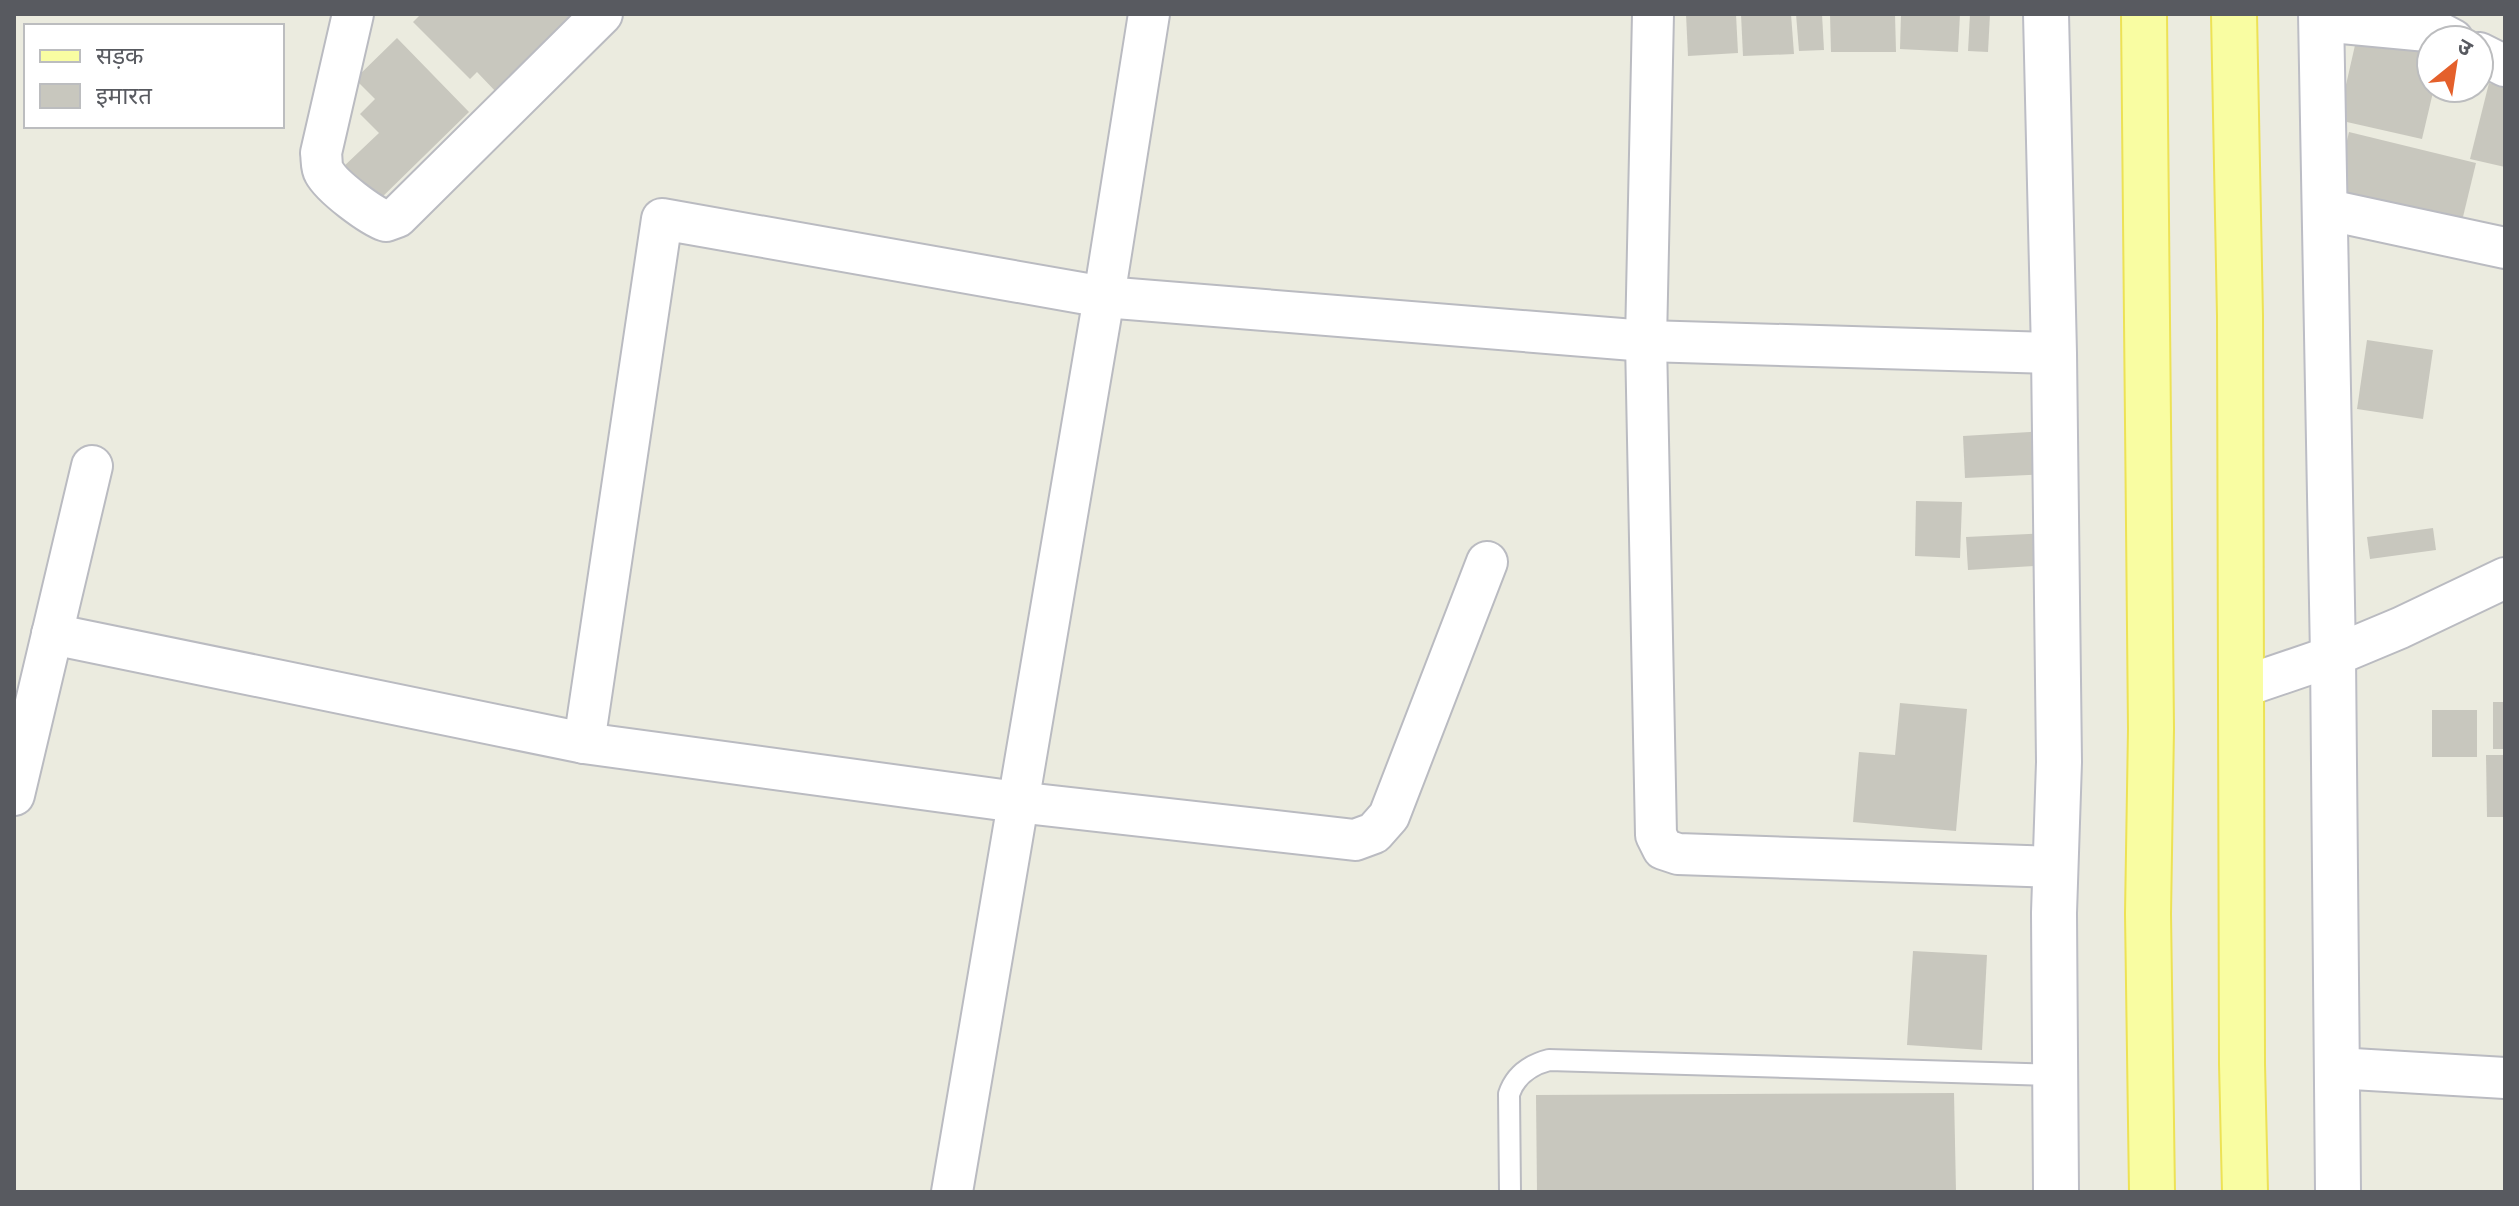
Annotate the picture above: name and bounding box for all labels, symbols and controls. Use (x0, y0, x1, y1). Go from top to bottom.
legend (24, 24, 284, 128)
north arrow (2415, 24, 2495, 104)
text: उ (2452, 30, 2480, 63)
text: सड़क (96, 38, 144, 71)
text: इमारत (96, 78, 153, 111)

